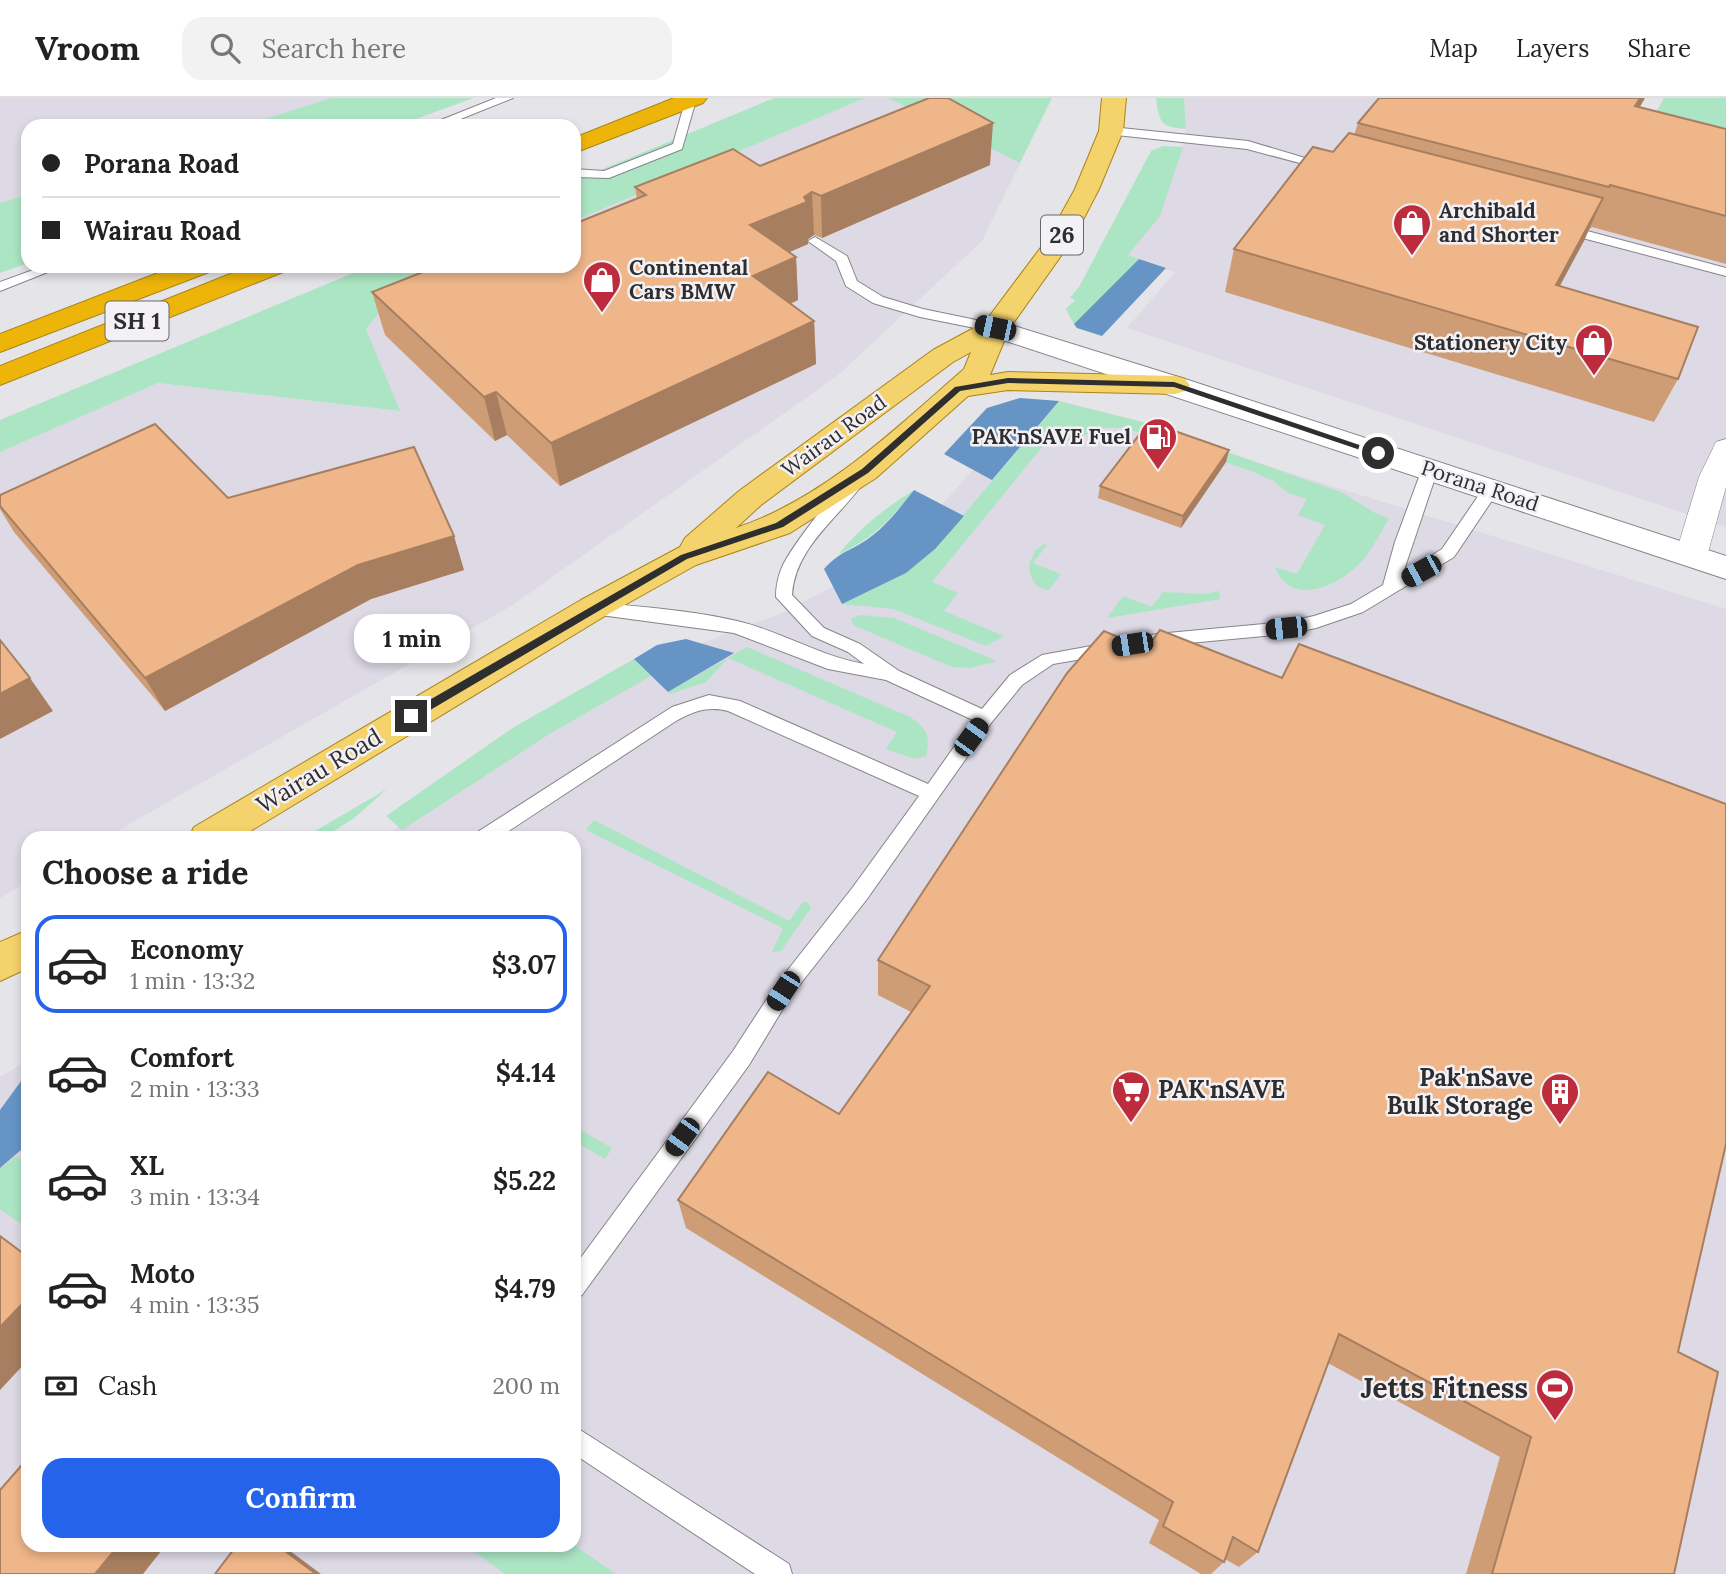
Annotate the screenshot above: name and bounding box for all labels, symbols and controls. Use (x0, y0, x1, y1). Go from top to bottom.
search box (182, 17, 672, 80)
text: Vroom (35, 27, 140, 69)
icon: search (206, 29, 244, 67)
text: Search here (262, 32, 406, 65)
text: Map (1429, 33, 1478, 64)
text: Layers (1516, 33, 1589, 64)
text: Share (1627, 33, 1691, 64)
text: Porana Road (84, 147, 239, 180)
place label: Archibald and Shorter (1439, 197, 1559, 248)
shop icon: Archibald and Shorter (1391, 202, 1433, 257)
text: Wairau Road (84, 214, 241, 247)
road number: 26 (1041, 216, 1083, 254)
place label: Continental Cars BMW (629, 254, 749, 305)
shop icon: Continental Cars BMW (581, 259, 623, 314)
road number: SH 1 (106, 302, 168, 341)
car (973, 313, 1018, 343)
shop icon: Stationery City (1573, 322, 1615, 377)
place label: Stationery City (1414, 329, 1567, 356)
street label: Wairau Road (776, 388, 891, 483)
fuel station icon: PAK'nSAVE Fuel (1137, 416, 1179, 471)
place label: PAK'nSAVE Fuel (972, 423, 1131, 450)
route start (1362, 437, 1394, 469)
street label: Porana Road (1418, 454, 1543, 517)
car (1398, 552, 1445, 590)
callout: 1 min (353, 614, 469, 664)
car (1265, 615, 1308, 641)
text: 1 min (383, 624, 441, 653)
car (1110, 630, 1155, 658)
route end (395, 700, 427, 732)
car (951, 714, 992, 760)
street label: Wairau Road (250, 721, 387, 820)
text: Choose a ride (42, 852, 249, 893)
icon: car (46, 933, 109, 996)
text: Economy (130, 933, 243, 966)
text: $3.07 (492, 948, 556, 981)
text: 1 min · 13:32 (130, 966, 255, 995)
car (763, 968, 804, 1014)
icon: car (46, 1041, 109, 1104)
text: Comfort (130, 1041, 234, 1074)
text: $4.14 (496, 1056, 556, 1089)
place label: Pak'nSave Bulk Storage (1387, 1062, 1533, 1121)
supermarket icon: PAK'nSAVE (1110, 1069, 1152, 1124)
building icon: Pak'nSave Bulk Storage (1539, 1071, 1581, 1126)
text: 2 min · 13:33 (130, 1074, 260, 1103)
place label: PAK'nSAVE (1158, 1074, 1285, 1105)
car (662, 1114, 703, 1160)
icon: car (46, 1149, 109, 1212)
text: XL (130, 1149, 164, 1182)
text: $5.22 (493, 1164, 556, 1197)
text: 3 min · 13:34 (130, 1182, 260, 1211)
icon: car (46, 1257, 109, 1320)
text: Moto (130, 1257, 195, 1290)
text: $4.79 (494, 1272, 556, 1305)
text: 4 min · 13:35 (130, 1290, 260, 1319)
icon: cash (42, 1367, 80, 1405)
sports icon: Jetts Fitness (1534, 1367, 1576, 1422)
text: Cash (98, 1369, 157, 1402)
place label: Jetts Fitness (1361, 1370, 1528, 1406)
text: 200 m (492, 1371, 560, 1400)
button: Confirm (42, 1458, 560, 1538)

